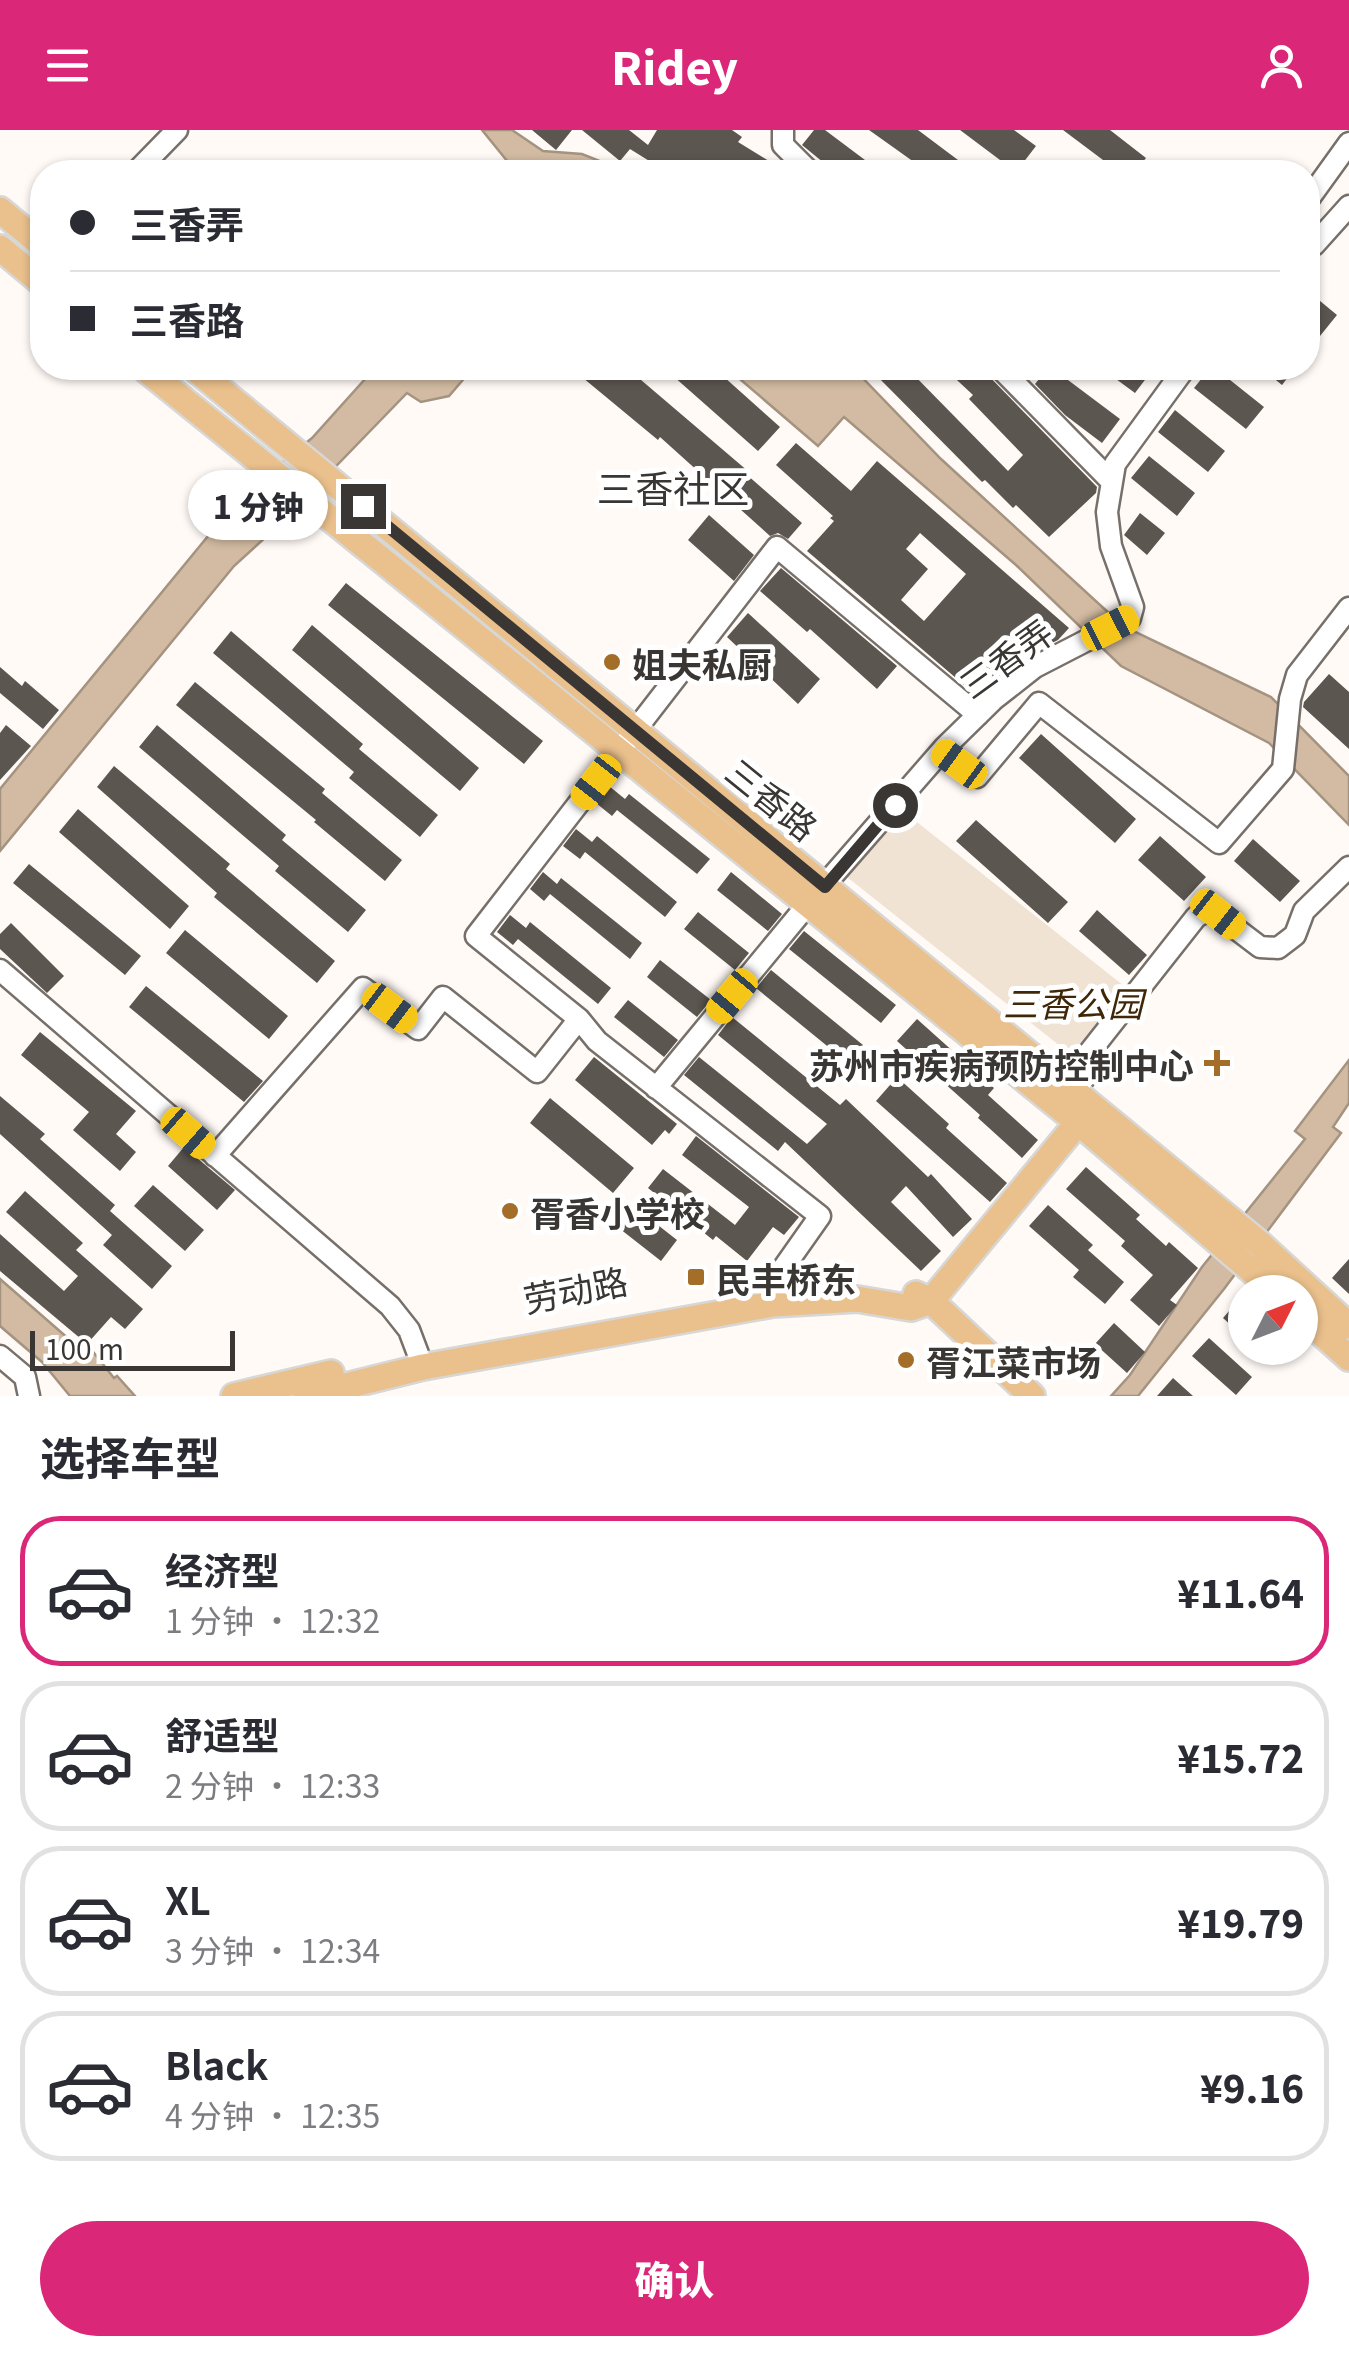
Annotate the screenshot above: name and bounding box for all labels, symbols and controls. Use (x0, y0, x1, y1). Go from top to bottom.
text: Ridey (611, 33, 738, 98)
icon: menu (40, 38, 95, 93)
icon: person (1254, 38, 1309, 93)
text: 三香弄 (130, 195, 244, 250)
text: 三香路 (130, 291, 244, 346)
district label: 三香社区 (597, 459, 749, 514)
callout: 1 分钟 (188, 471, 328, 541)
text: 1 分钟 (213, 482, 303, 528)
route end (341, 484, 386, 529)
car (1076, 601, 1144, 655)
street label: 三香弄 (948, 606, 1062, 708)
place label: 姐夫私厨 (632, 637, 772, 688)
marker: 姐夫私厨 (601, 651, 623, 673)
car (926, 734, 992, 794)
street label: 三香路 (716, 745, 830, 851)
car (566, 749, 626, 815)
route start (873, 783, 918, 828)
car (1185, 884, 1251, 944)
car (701, 963, 763, 1029)
park label: 三香公园 (1003, 976, 1148, 1027)
car (357, 978, 423, 1038)
place label: 苏州市疾病预防控制中心 (809, 1038, 1194, 1089)
marker: 苏州市疾病预防控制中心 (1204, 1050, 1230, 1076)
car (156, 1102, 220, 1164)
place label: 胥香小学校 (530, 1186, 705, 1237)
marker: 胥香小学校 (499, 1200, 521, 1222)
place label: 民丰桥东 (716, 1252, 856, 1303)
street label: 劳动路 (519, 1253, 631, 1323)
marker: 民丰桥东 (685, 1266, 707, 1288)
north arrow (1228, 1275, 1318, 1365)
map controls (1228, 1275, 1318, 1365)
scale bar (30, 1326, 235, 1370)
text: 100 m (45, 1328, 124, 1368)
place label: 胥江菜市场 (926, 1335, 1101, 1386)
marker: 胥江菜市场 (895, 1349, 917, 1371)
text: 选择车型 (40, 1423, 220, 1488)
text: 经济型 (165, 1541, 279, 1596)
icon: car (45, 1546, 135, 1636)
text: ¥11.64 (1177, 1564, 1304, 1619)
text: 1 分钟 · 12:32 (165, 1596, 380, 1642)
text: 舒适型 (165, 1706, 279, 1761)
icon: car (45, 1711, 135, 1801)
text: ¥15.72 (1177, 1729, 1304, 1784)
text: 2 分钟 · 12:33 (165, 1761, 380, 1807)
text: XL (165, 1871, 211, 1926)
icon: car (45, 1876, 135, 1966)
text: ¥19.79 (1177, 1894, 1304, 1949)
text: 3 分钟 · 12:34 (165, 1926, 380, 1972)
text: Black (165, 2036, 268, 2091)
icon: car (45, 2041, 135, 2131)
text: ¥9.16 (1200, 2059, 1304, 2114)
text: 4 分钟 · 12:35 (165, 2091, 380, 2137)
button: 确认 (40, 2221, 1309, 2336)

